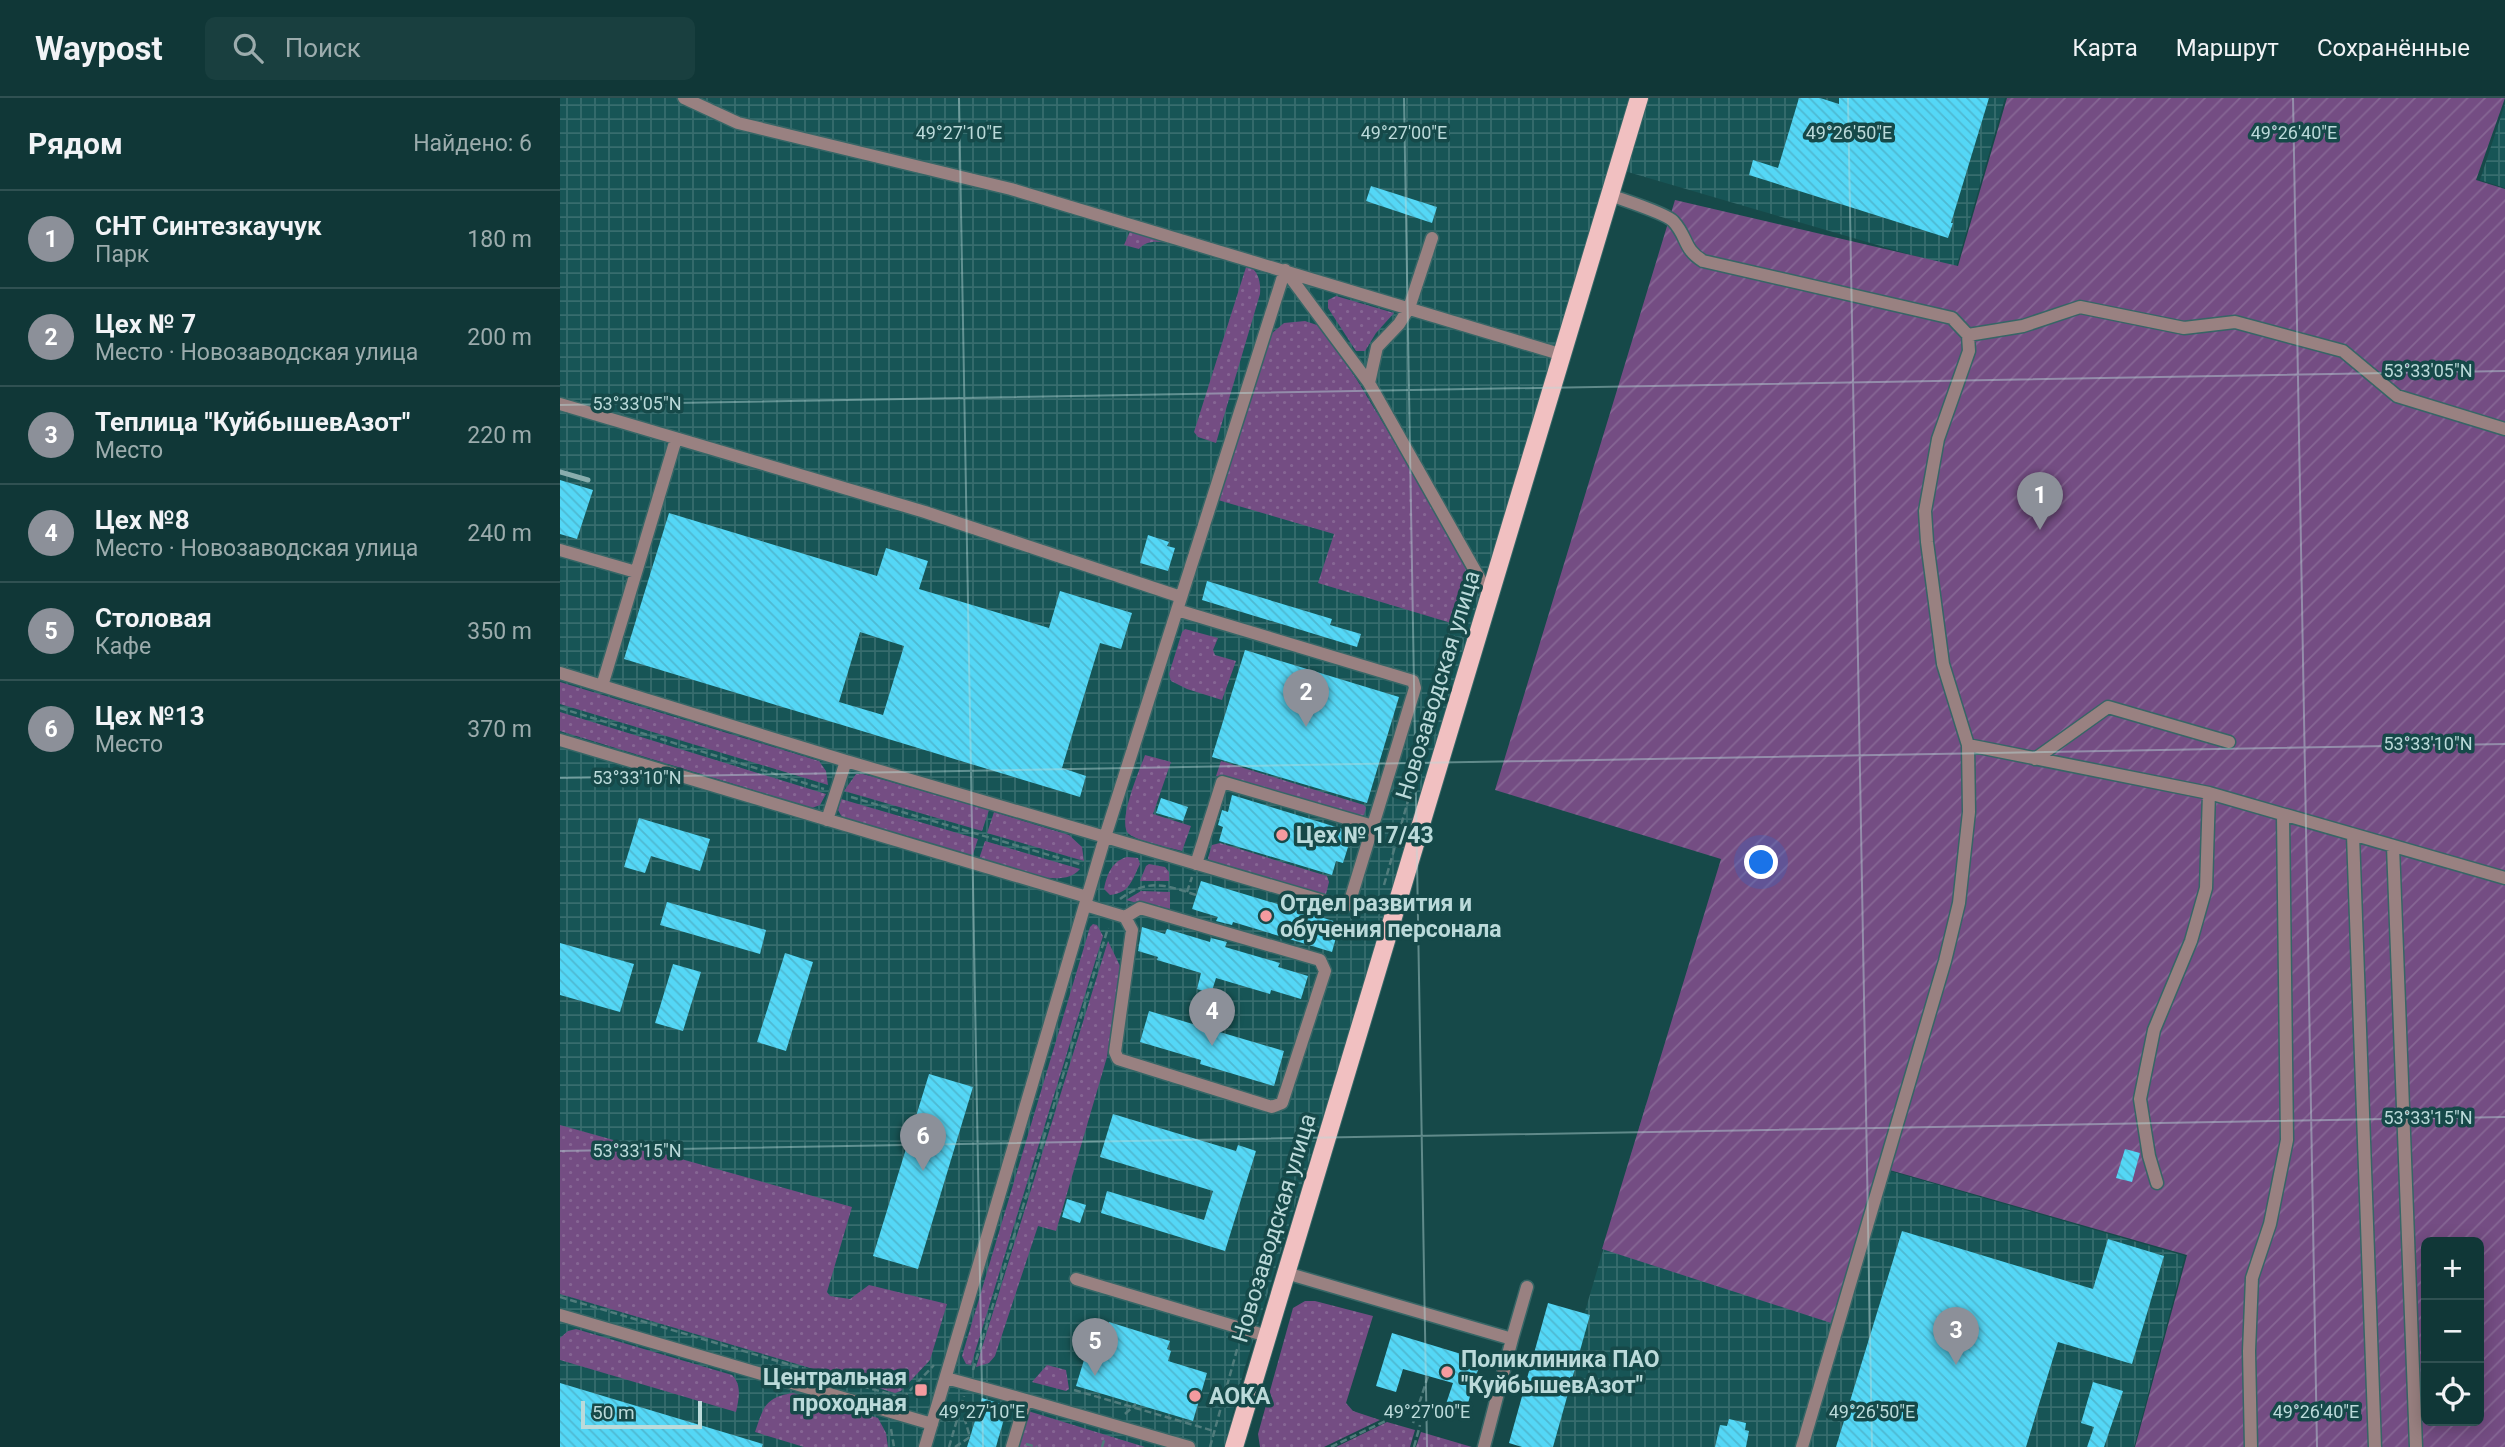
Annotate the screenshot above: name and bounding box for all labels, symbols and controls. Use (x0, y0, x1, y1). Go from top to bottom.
search box (205, 17, 695, 80)
text: Waypost (35, 29, 163, 68)
icon: search (229, 29, 267, 67)
text: Поиск (285, 33, 361, 63)
text: Карта (2072, 34, 2138, 62)
text: Маршрут (2176, 34, 2279, 62)
text: Сохранённые (2317, 34, 2470, 62)
text: 49°27'10"E (916, 122, 1002, 143)
text: 49°27'00"E (1361, 122, 1447, 143)
text: 49°26'50"E (1806, 122, 1892, 143)
text: 49°26'40"E (2251, 122, 2337, 143)
text: Рядом (28, 126, 123, 161)
text: Найдено: 6 (413, 130, 532, 157)
text: СНТ Синтезкаучук (95, 211, 322, 241)
text: 1 (44, 226, 58, 253)
text: 180 m (467, 226, 532, 253)
text: Парк (95, 241, 149, 268)
text: Цех № 7 (95, 309, 196, 339)
text: 2 (44, 324, 58, 351)
text: 200 m (467, 324, 532, 351)
text: Место · Новозаводская улица (95, 339, 418, 366)
text: 53°33'05"N (2383, 360, 2473, 381)
text: 53°33'05"N (592, 393, 682, 414)
text: Теплица "КуйбышевАзот" (95, 407, 410, 437)
text: 3 (44, 422, 58, 449)
text: 220 m (467, 422, 532, 449)
text: Место (95, 437, 163, 464)
pin: 1 (2017, 472, 2063, 530)
text: Цех №8 (95, 505, 190, 535)
text: 4 (44, 520, 58, 547)
text: 240 m (467, 520, 532, 547)
text: Место · Новозаводская улица (95, 535, 418, 562)
street label: Новозаводская улица (1390, 567, 1486, 803)
text: Столовая (95, 603, 212, 633)
text: 5 (44, 618, 58, 645)
text: 350 m (467, 618, 532, 645)
text: Кафе (95, 633, 151, 660)
pin: 2 (1283, 669, 1329, 727)
text: Цех №13 (95, 701, 205, 731)
text: 6 (44, 716, 58, 743)
text: 370 m (467, 716, 532, 743)
text: Место (95, 731, 163, 758)
text: 53°33'10"N (2383, 733, 2473, 754)
text: 53°33'10"N (592, 767, 682, 788)
place label: Цех № 17/43 (1296, 822, 1434, 849)
marker: Цех № 17/43 (1274, 827, 1290, 843)
your location (1744, 845, 1778, 879)
place label: Отдел развития и обучения персонала (1280, 890, 1502, 943)
marker: Отдел развития и обучения персонала (1258, 908, 1274, 924)
pin: 4 (1189, 988, 1235, 1046)
text: 53°33'15"N (2383, 1107, 2473, 1128)
street label: Новозаводская улица (1226, 1110, 1322, 1346)
pin: 6 (900, 1113, 946, 1171)
text: 53°33'15"N (592, 1140, 682, 1161)
map controls (2421, 1237, 2484, 1426)
button: + (2421, 1237, 2484, 1300)
button: − (2421, 1300, 2484, 1363)
pin: 3 (1933, 1307, 1979, 1365)
pin: 5 (1072, 1318, 1118, 1376)
place label: Поликлиника ПАО "КуйбышевАзот" (1461, 1346, 1660, 1399)
button: locate (2421, 1363, 2484, 1426)
place label: Центральная проходная (763, 1364, 907, 1417)
marker: Поликлиника ПАО "КуйбышевАзот" (1439, 1364, 1455, 1380)
marker: Центральная проходная (913, 1382, 929, 1398)
place label: АОКА (1209, 1383, 1271, 1410)
marker: АОКА (1187, 1388, 1203, 1404)
scale bar (581, 1398, 702, 1430)
text: 50 m (592, 1401, 635, 1424)
text: 49°27'10"E (939, 1401, 1025, 1422)
text: 49°27'00"E (1384, 1401, 1470, 1422)
text: 49°26'50"E (1829, 1401, 1915, 1422)
text: 49°26'40"E (2273, 1401, 2359, 1422)

